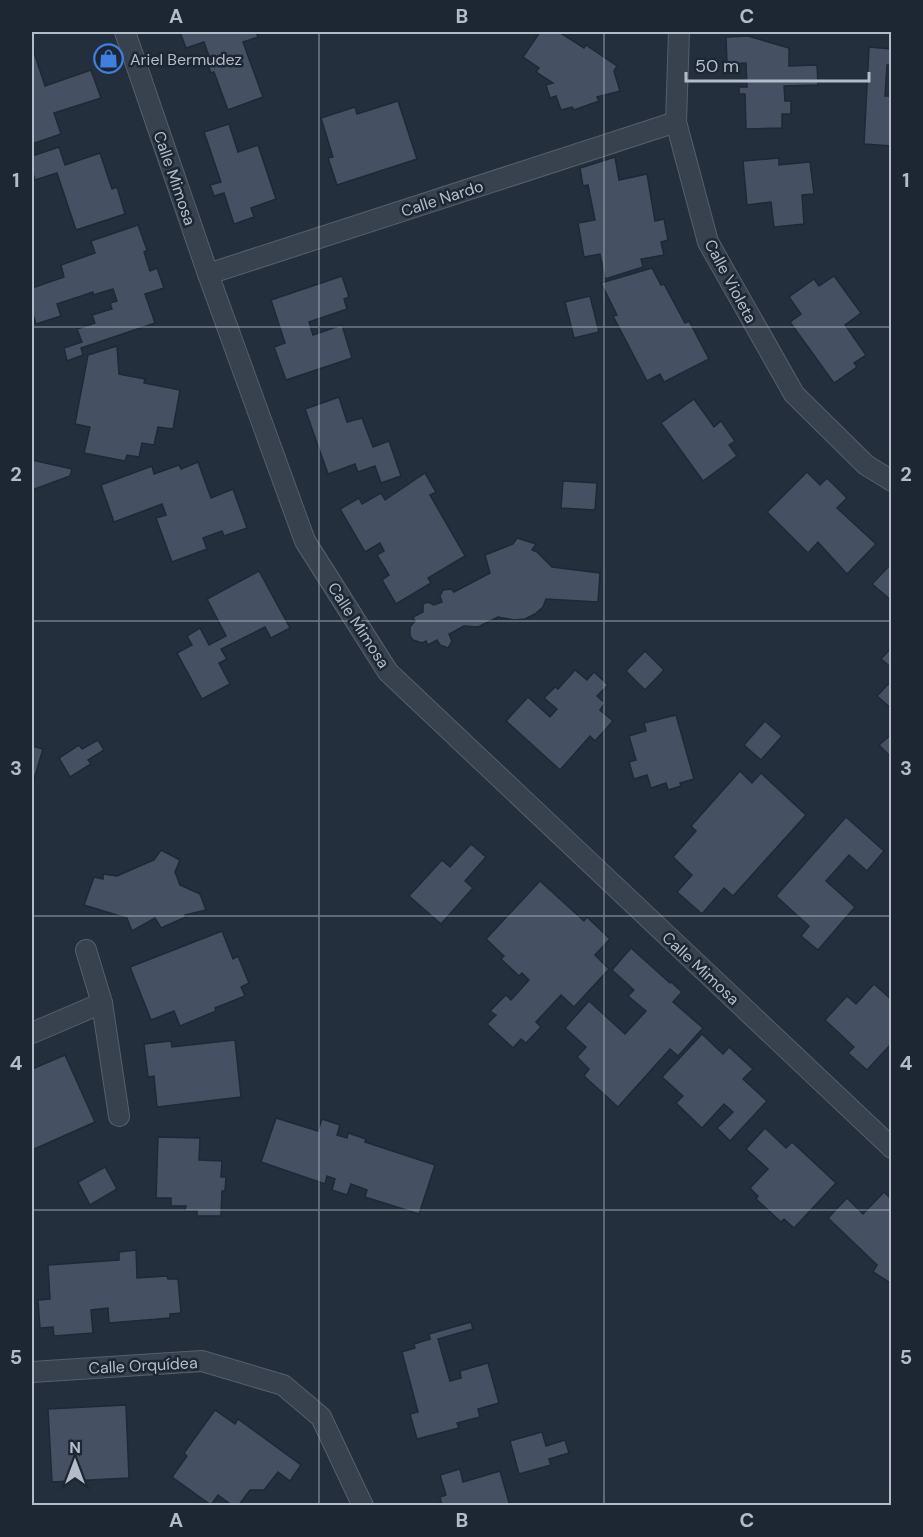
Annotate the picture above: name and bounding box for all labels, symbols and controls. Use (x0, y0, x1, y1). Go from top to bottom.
text: A (169, 3, 183, 29)
text: B (456, 3, 468, 29)
text: C (740, 3, 754, 29)
shop icon: Ariel Bermudez (93, 43, 125, 75)
scale bar (686, 45, 869, 83)
place label: Ariel Bermudez (130, 49, 242, 70)
text: 50 m (695, 54, 739, 78)
street label: Calle Mimosa (149, 128, 200, 228)
text: 1 (12, 167, 20, 193)
text: 1 (902, 167, 910, 193)
street label: Calle Nardo (398, 175, 486, 222)
street label: Calle Violeta (700, 236, 761, 327)
text: 2 (10, 461, 22, 487)
text: 2 (900, 461, 912, 487)
street label: Calle Mimosa (323, 578, 394, 672)
text: 3 (10, 755, 22, 781)
text: 3 (900, 755, 912, 781)
street label: Calle Mimosa (658, 927, 744, 1010)
text: 4 (10, 1050, 23, 1076)
text: 4 (900, 1050, 913, 1076)
text: 5 (10, 1344, 22, 1370)
text: 5 (900, 1344, 912, 1370)
street label: Calle Orquídea (88, 1352, 198, 1379)
north arrow (45, 1432, 105, 1492)
text: N (69, 1437, 81, 1458)
text: A (169, 1507, 183, 1533)
text: B (456, 1507, 468, 1533)
text: C (740, 1507, 754, 1533)

